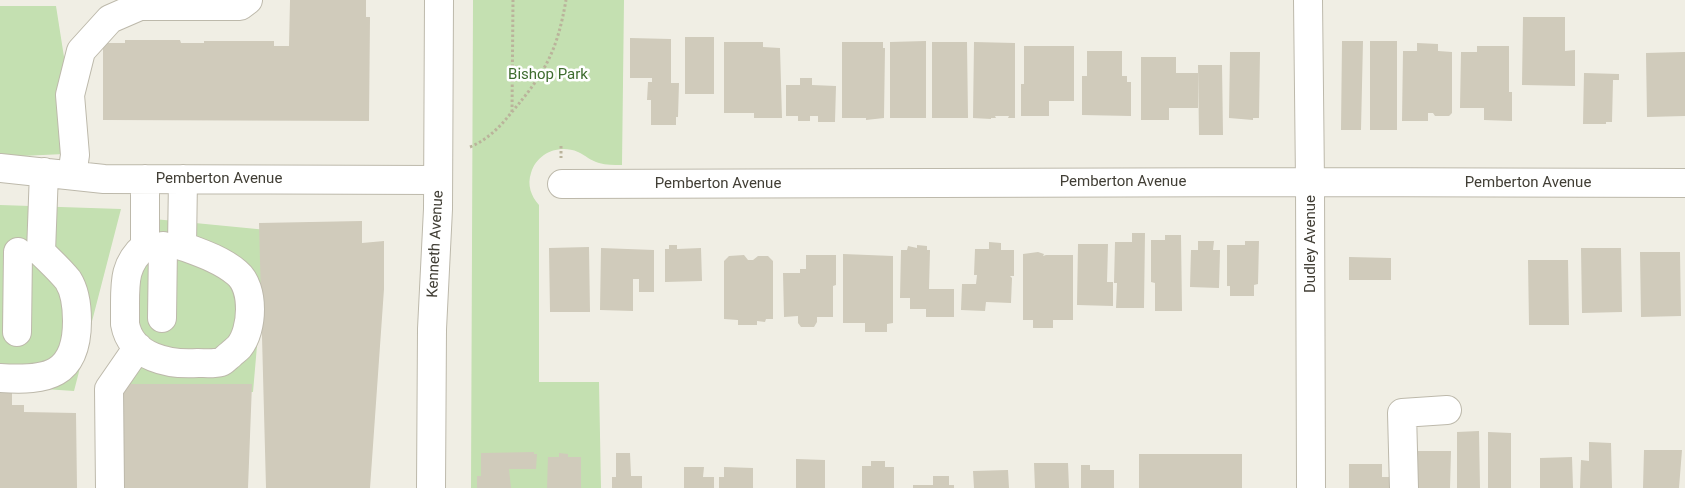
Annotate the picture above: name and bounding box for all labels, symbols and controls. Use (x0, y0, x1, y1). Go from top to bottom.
park label: Bishop Park (508, 66, 588, 84)
street label: Pemberton Avenue (156, 170, 282, 188)
street label: Pemberton Avenue (1060, 173, 1186, 191)
street label: Pemberton Avenue (1465, 174, 1591, 192)
street label: Pemberton Avenue (655, 175, 781, 193)
street label: Kenneth Avenue (424, 190, 448, 298)
street label: Dudley Avenue (1302, 195, 1320, 293)

